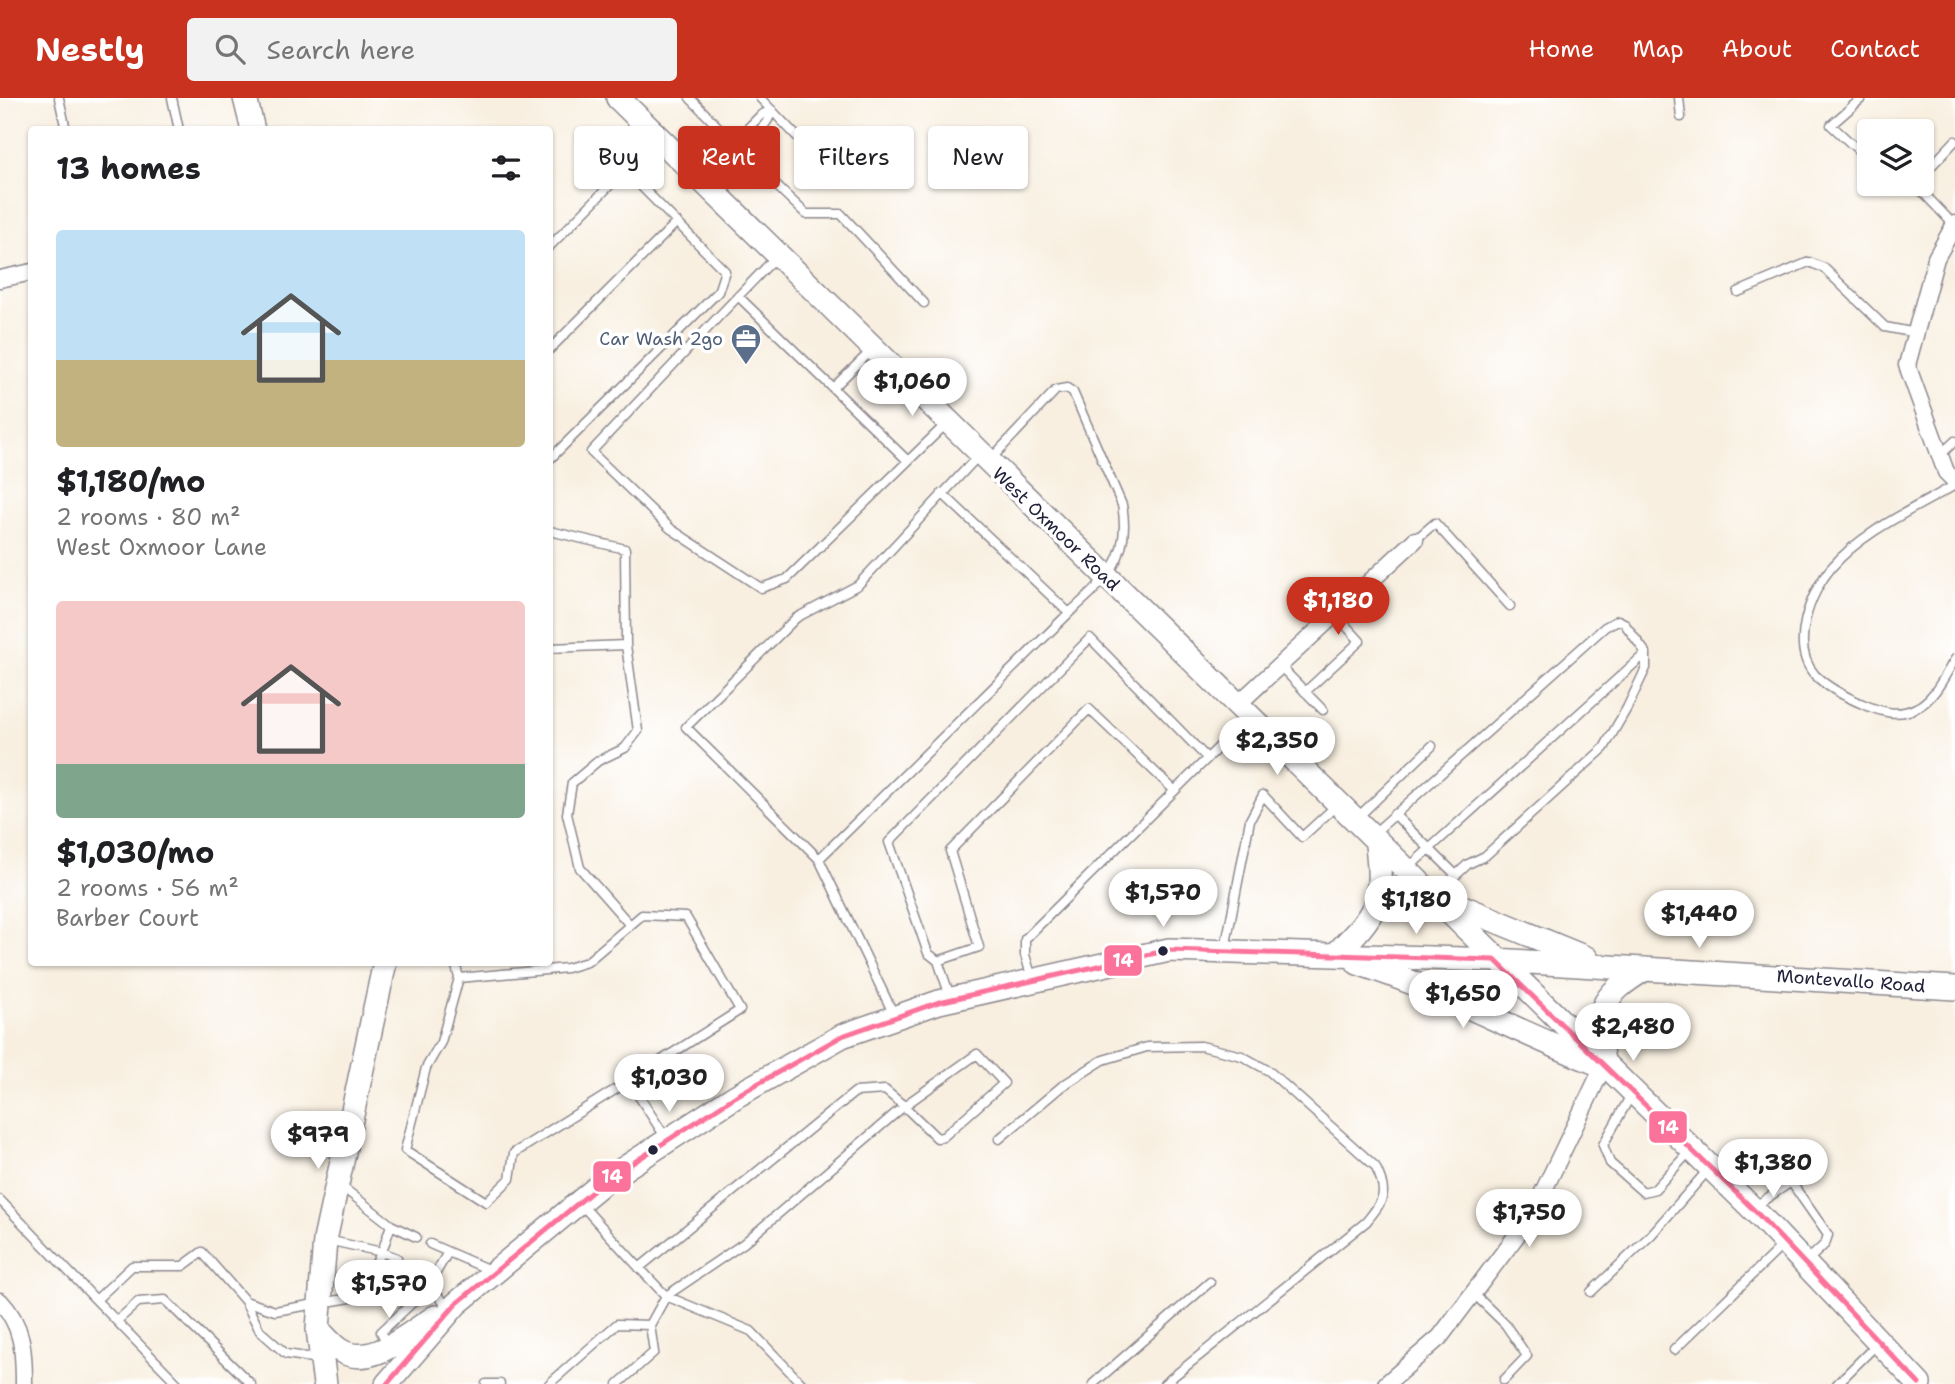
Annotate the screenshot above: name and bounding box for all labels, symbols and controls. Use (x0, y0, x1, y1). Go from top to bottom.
search box (187, 18, 677, 81)
text: Nestly (35, 27, 145, 72)
icon: search (211, 30, 249, 68)
text: Search here (267, 32, 415, 67)
text: Home (1528, 33, 1594, 65)
text: Map (1632, 33, 1684, 65)
text: About (1722, 33, 1792, 65)
text: Contact (1830, 33, 1920, 65)
map controls (1857, 119, 1934, 196)
button: layers (1857, 119, 1934, 196)
chip: Buy (574, 126, 664, 189)
chip: Rent (678, 126, 780, 189)
chip: Filters (794, 126, 914, 189)
chip: New (928, 126, 1028, 189)
text: 13 homes (56, 148, 201, 189)
icon: filters (487, 149, 525, 187)
icon: home (228, 275, 354, 401)
office icon: Car Wash 2go (729, 322, 763, 366)
place label: Car Wash 2go (599, 327, 723, 351)
pin: $1,060 (855, 358, 969, 418)
text: $1,060 (873, 366, 951, 396)
text: $1,180/mo (56, 461, 206, 502)
street label: West Oxmoor Road (987, 462, 1125, 596)
text: 2 rooms · 80 m² (56, 502, 241, 532)
text: West Oxmoor Lane (56, 532, 267, 562)
pin: $1,180 (1281, 578, 1395, 637)
text: $1,180 (1303, 585, 1373, 615)
icon: home (228, 646, 354, 772)
pin: $2,350 (1220, 718, 1334, 777)
text: $2,350 (1235, 725, 1319, 755)
text: $1,030/mo (56, 832, 214, 873)
pin: $1,570 (1106, 870, 1220, 929)
text: 2 rooms · 56 m² (56, 873, 239, 903)
pin: $1,180 (1359, 876, 1473, 936)
text: $1,570 (1125, 877, 1201, 907)
text: $1,180 (1381, 884, 1451, 914)
pin: $1,440 (1642, 890, 1756, 950)
text: $1,440 (1660, 898, 1738, 928)
text: Barber Court (56, 903, 199, 933)
line badge: 14 (1103, 944, 1143, 977)
unlabelled marker (1156, 944, 1170, 958)
text: 14 (1112, 948, 1134, 973)
street label: Montevallo Road (1776, 964, 1926, 998)
pin: $1,650 (1406, 970, 1520, 1030)
text: $1,650 (1425, 978, 1501, 1008)
pin: $2,480 (1576, 1004, 1690, 1063)
text: $2,480 (1591, 1011, 1675, 1041)
pin: $1,030 (612, 1054, 726, 1114)
text: $1,030 (630, 1062, 708, 1092)
line badge: 14 (1648, 1110, 1688, 1144)
pin: $979 (277, 1112, 359, 1171)
text: 14 (1657, 1115, 1679, 1140)
text: $979 (287, 1119, 349, 1149)
pin: $1,380 (1716, 1140, 1830, 1199)
unlabelled marker (646, 1143, 660, 1157)
text: $1,380 (1734, 1147, 1812, 1177)
line badge: 14 (592, 1160, 632, 1193)
text: 14 (601, 1164, 623, 1189)
pin: $1,750 (1472, 1190, 1586, 1249)
text: $1,750 (1492, 1197, 1566, 1227)
pin: $1,570 (332, 1260, 446, 1320)
text: $1,570 (351, 1268, 427, 1298)

